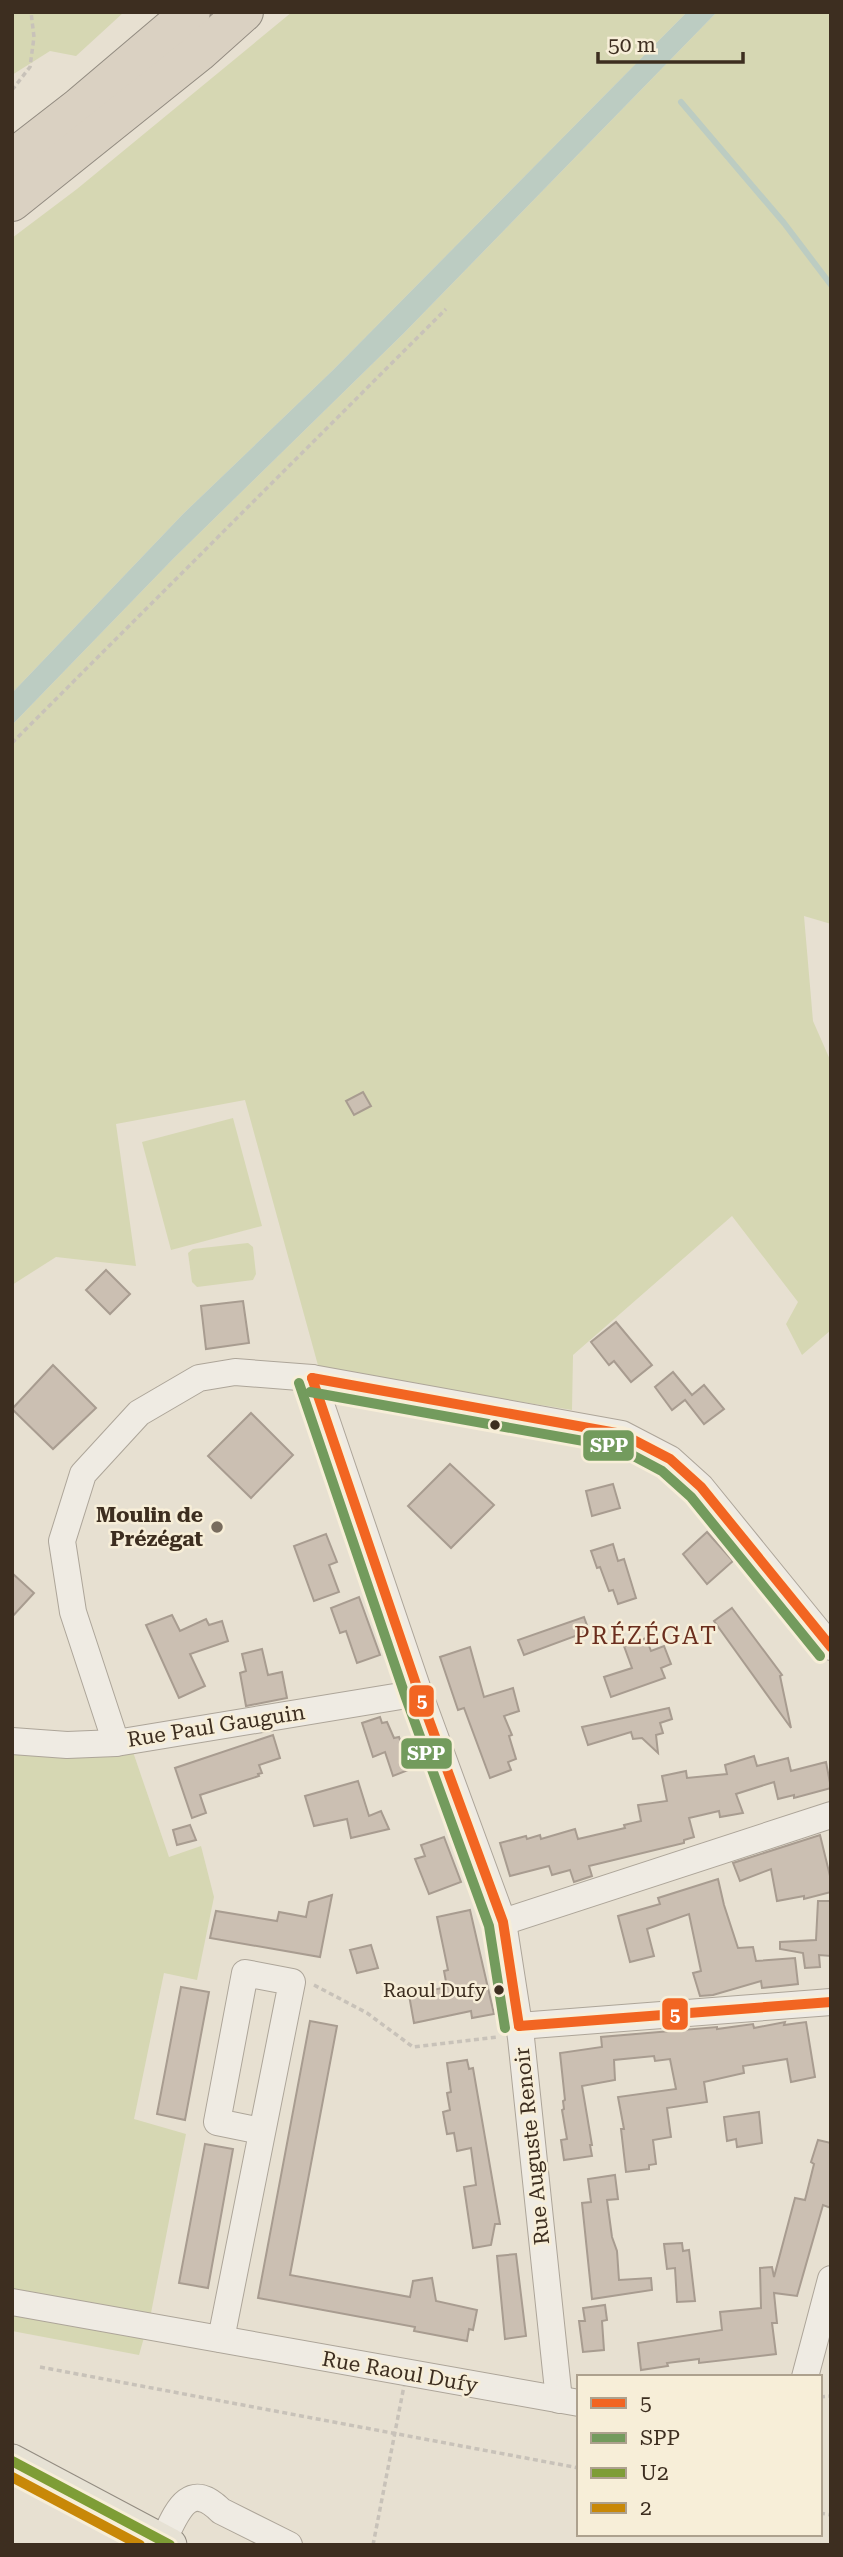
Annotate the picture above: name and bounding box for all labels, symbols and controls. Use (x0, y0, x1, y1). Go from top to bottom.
scale bar (598, 21, 743, 65)
text: 50 m (608, 33, 656, 57)
unlabelled marker (488, 1418, 502, 1432)
line badge: SPP (582, 1429, 635, 1462)
text: SPP (590, 1434, 628, 1457)
place label: Moulin de Prézégat (96, 1503, 203, 1551)
marker: Moulin de Prézégat (209, 1519, 225, 1535)
district label: PRÉZÉGAT (574, 1621, 718, 1650)
line badge: 5 (408, 1684, 435, 1718)
text: 5 (417, 1689, 428, 1712)
street label: Rue Paul Gauguin (125, 1700, 307, 1752)
line badge: SPP (400, 1737, 453, 1770)
text: SPP (407, 1742, 445, 1765)
place label: Raoul Dufy (383, 1979, 487, 2002)
marker: Raoul Dufy (492, 1983, 506, 1997)
line badge: 5 (661, 1997, 689, 2031)
text: 5 (670, 2003, 681, 2026)
street label: Rue Auguste Renoir (510, 2046, 554, 2246)
street label: Rue Raoul Dufy (320, 2346, 480, 2398)
legend (577, 2375, 822, 2536)
text: 5 (640, 2391, 652, 2415)
text: SPP (640, 2426, 680, 2450)
text: U2 (640, 2461, 669, 2485)
text: 2 (640, 2496, 652, 2520)

